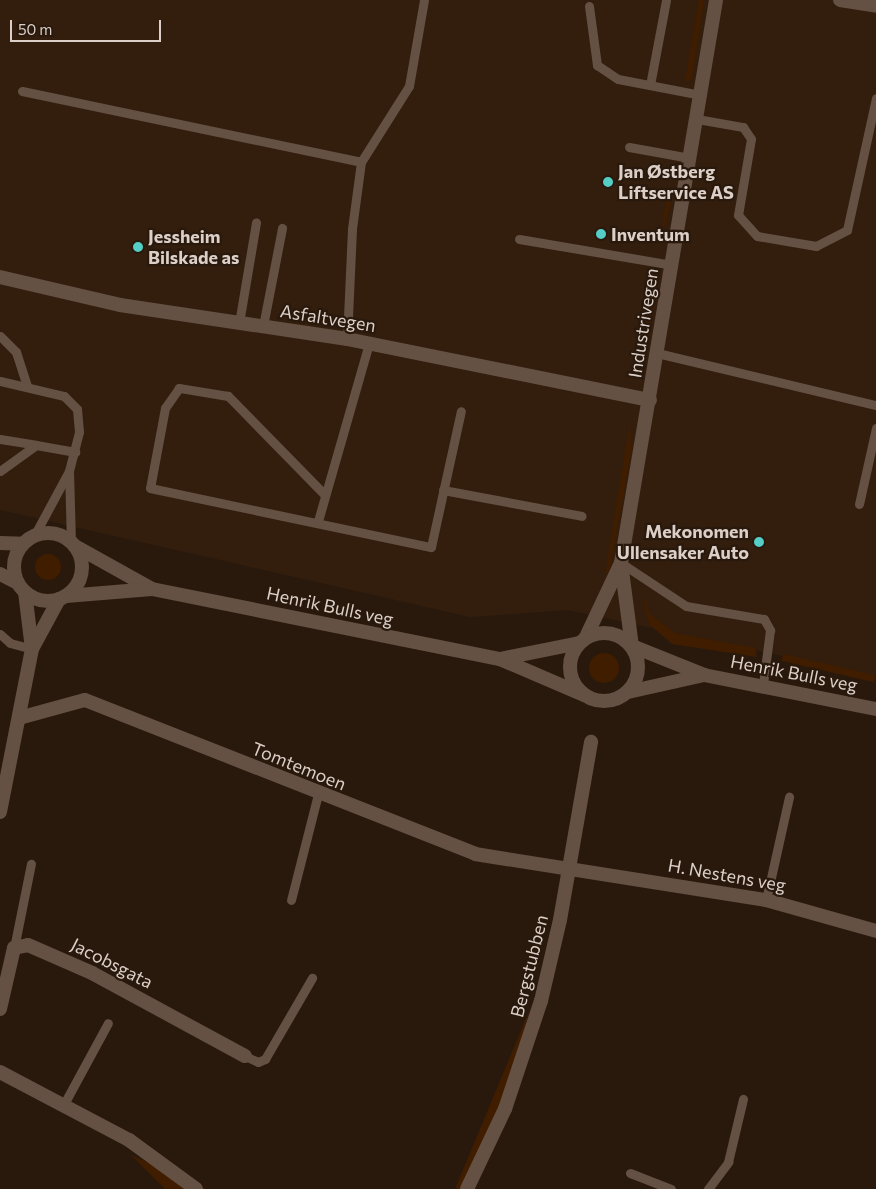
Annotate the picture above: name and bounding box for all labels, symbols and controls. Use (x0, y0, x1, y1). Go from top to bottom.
scale bar (12, 10, 164, 42)
text: 50 m (18, 20, 52, 38)
place label: Jan Østberg Liftservice AS (618, 161, 734, 203)
marker: Jan Østberg Liftservice AS (602, 176, 614, 188)
place label: Inventum (611, 223, 690, 245)
place label: Jessheim Bilskade as (148, 226, 239, 268)
marker: Inventum (595, 228, 607, 240)
marker: Jessheim Bilskade as (132, 241, 144, 253)
street label: Industrivegen (624, 267, 662, 379)
street label: Asfaltvegen (279, 300, 377, 336)
place label: Mekonomen Ullensaker Auto (617, 521, 749, 564)
marker: Mekonomen Ullensaker Auto (753, 536, 765, 548)
street label: Henrik Bulls veg (265, 582, 395, 630)
street label: Henrik Bulls veg (729, 650, 859, 696)
street label: Tomtemoen (249, 737, 349, 795)
street label: H. Nestens veg (666, 854, 788, 896)
street label: Bergstubben (506, 913, 552, 1019)
street label: Jacobsgata (68, 933, 156, 993)

